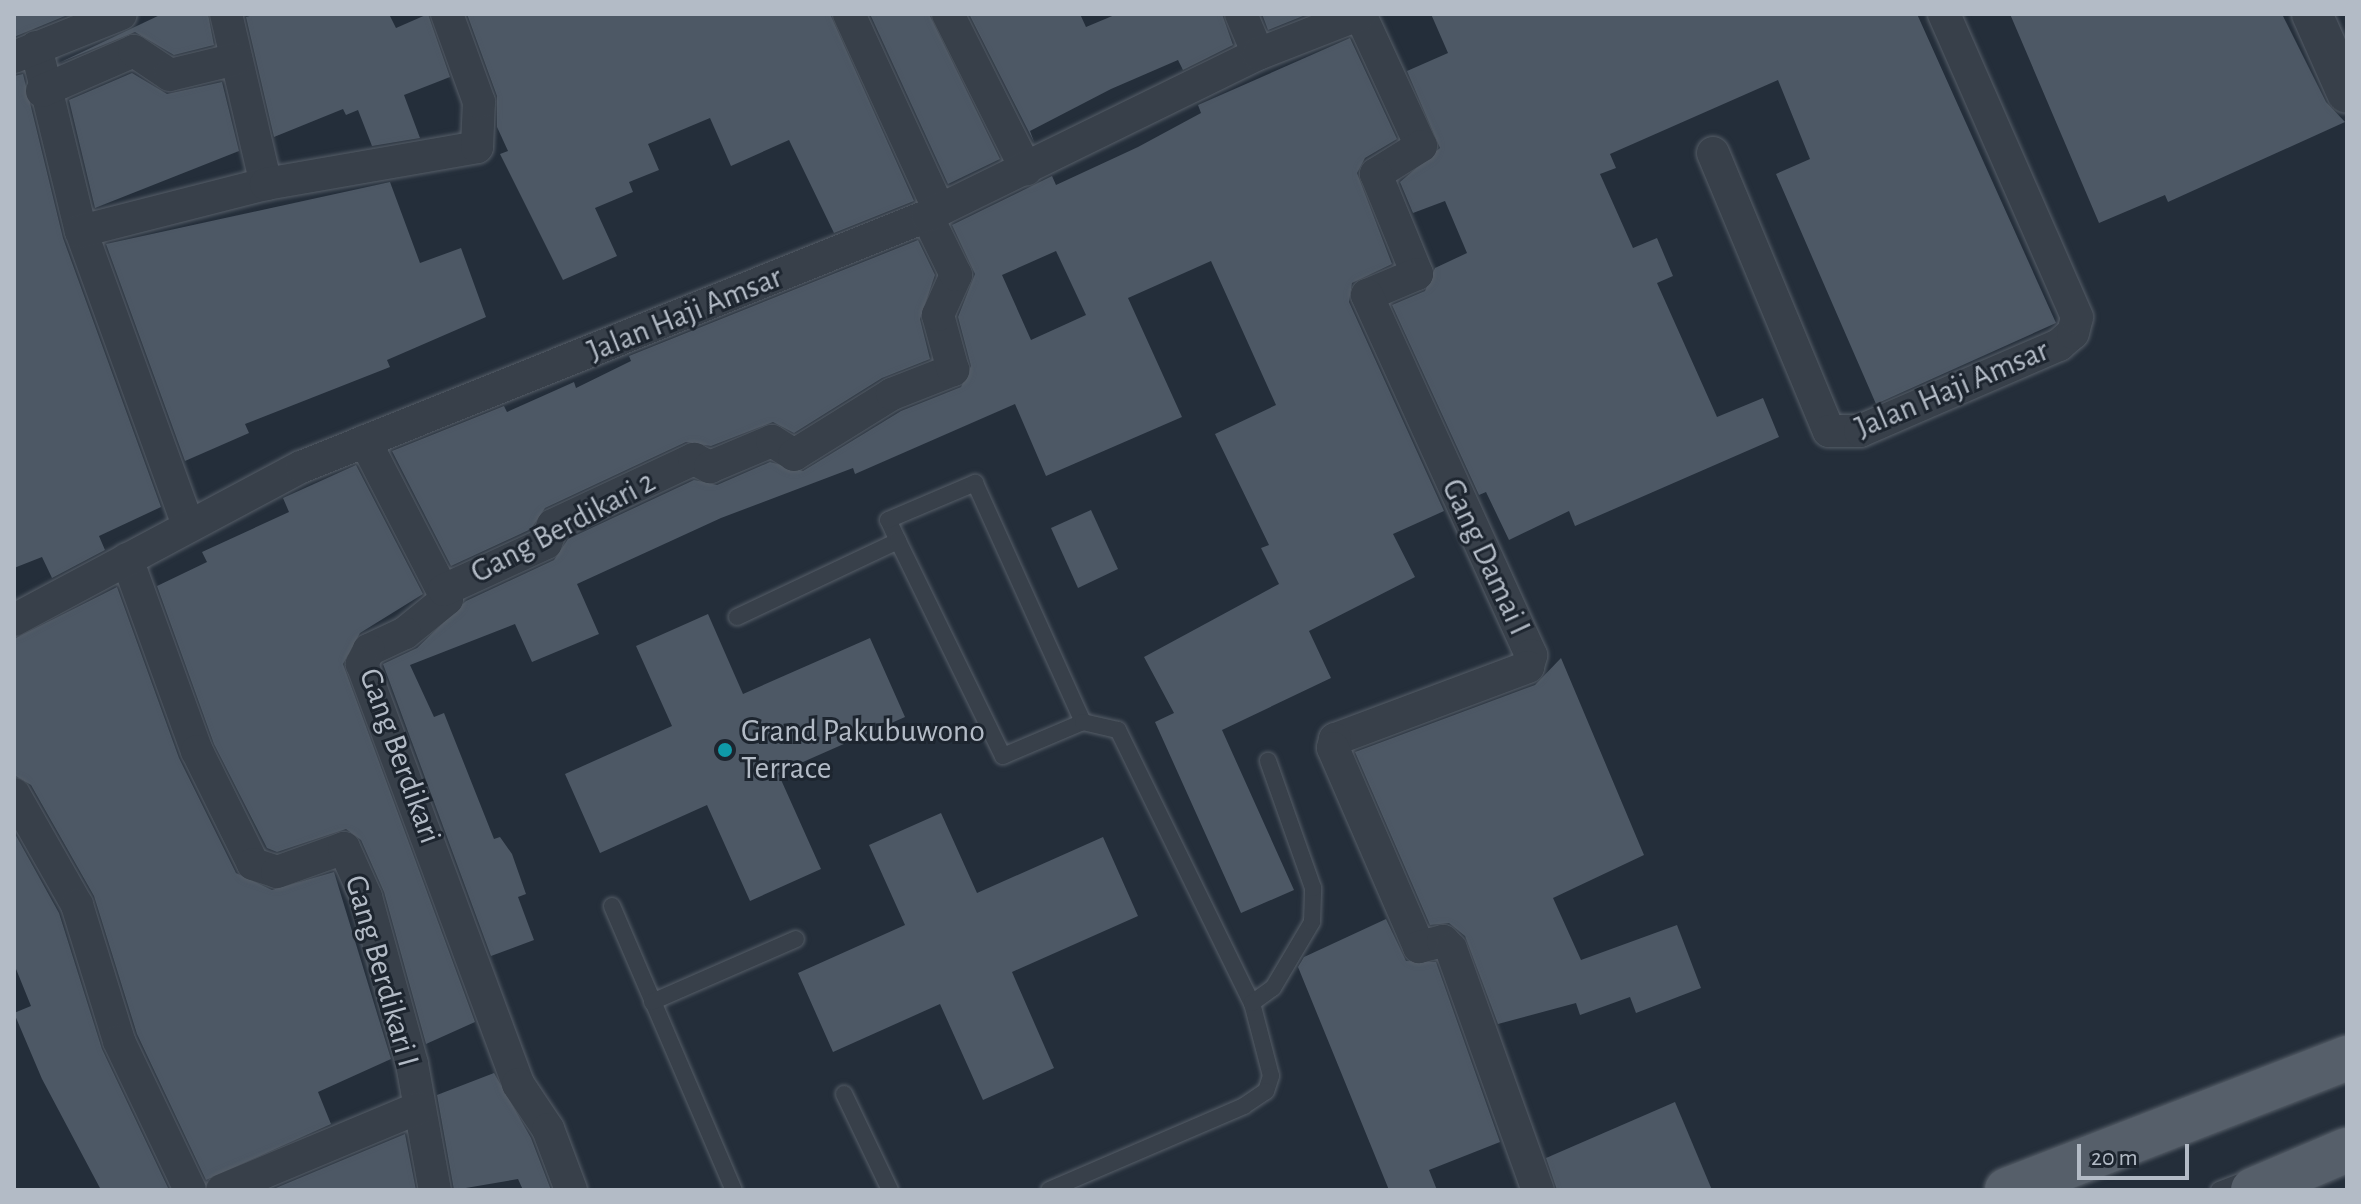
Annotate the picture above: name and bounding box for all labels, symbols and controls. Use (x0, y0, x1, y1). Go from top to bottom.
street label: Jalan Haji Amsar (582, 258, 788, 370)
street label: Jalan Haji Amsar (1850, 331, 2054, 447)
street label: Gang Berdikari 2 (464, 462, 662, 592)
street label: Gang Damai I (1433, 473, 1539, 641)
street label: Gang Berdikari (351, 663, 449, 849)
place label: Grand Pakubuwono Terrace (741, 713, 985, 788)
marker: Grand Pakubuwono Terrace (716, 741, 734, 759)
street label: Gang Berdikari I (336, 871, 428, 1071)
scale bar (2081, 1128, 2193, 1178)
text: 20 m (2091, 1146, 2138, 1170)

